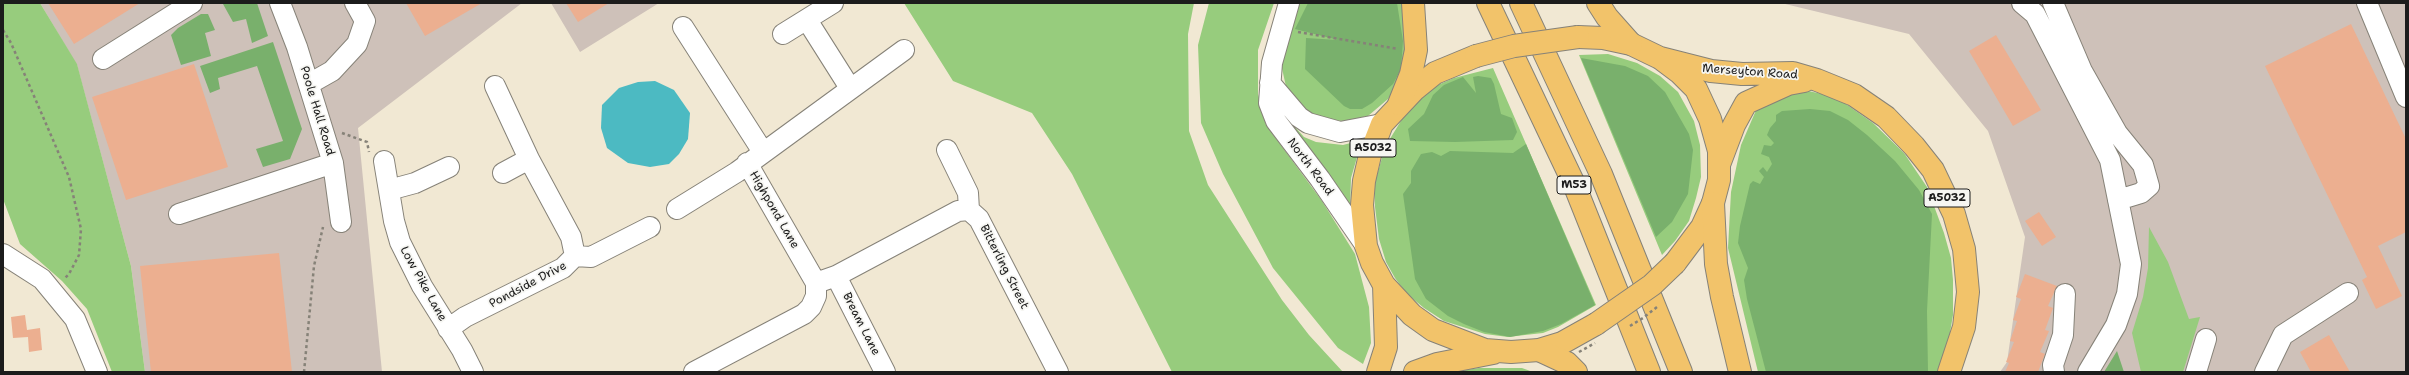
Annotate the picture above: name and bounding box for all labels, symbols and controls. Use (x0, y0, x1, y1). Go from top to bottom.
street label: Merseyton Road (1702, 61, 1798, 83)
street label: Poole Hall Road (297, 64, 337, 158)
street label: North Road (1284, 135, 1336, 199)
road number: A5032 (1350, 139, 1396, 157)
street label: Highpond Lane (746, 168, 802, 252)
road number: M53 (1557, 176, 1591, 194)
road number: A5032 (1924, 189, 1970, 207)
street label: Bitterling Street (976, 222, 1032, 312)
street label: Low Pike Lane (396, 244, 450, 324)
street label: Pondside Drive (487, 259, 569, 311)
street label: Bream Lane (839, 290, 883, 358)

